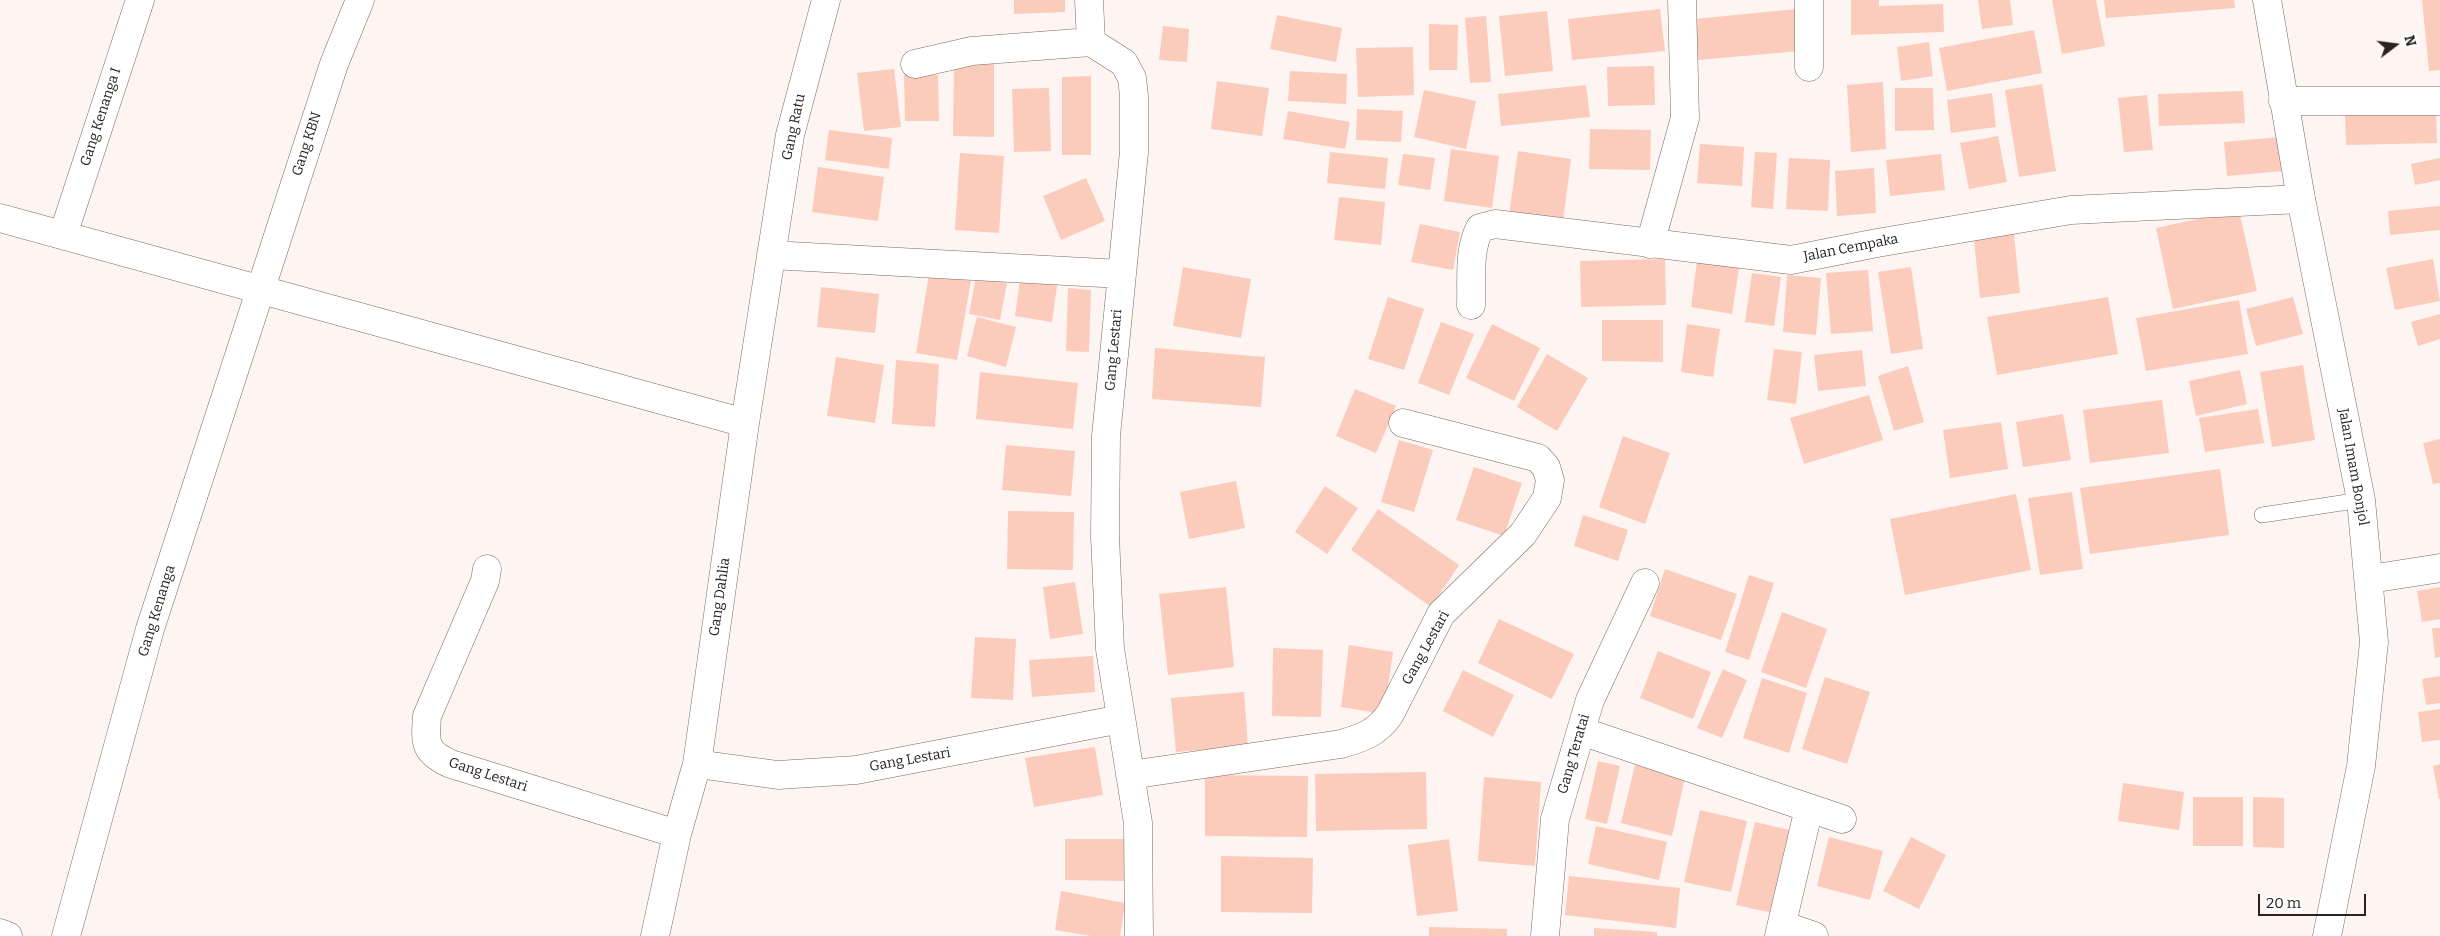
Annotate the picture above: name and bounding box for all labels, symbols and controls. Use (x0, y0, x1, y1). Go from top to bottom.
north arrow (2370, 20, 2420, 70)
text: N (2400, 34, 2420, 48)
street label: Gang Kenanga I (77, 66, 125, 168)
street label: Gang Ratu (779, 92, 809, 162)
street label: Gang KBN (289, 110, 325, 178)
street label: Jalan Cempaka (1802, 231, 1900, 265)
street label: Gang Lestari (1102, 308, 1126, 392)
street label: Jalan Imam Bonjol (2334, 407, 2372, 527)
street label: Gang Dahlia (706, 557, 734, 637)
street label: Gang Kenanga (135, 563, 179, 659)
street label: Gang Lestari (1399, 608, 1453, 688)
street label: Gang Teratai (1555, 712, 1593, 796)
street label: Gang Lestari (868, 745, 952, 775)
street label: Gang Lestari (446, 754, 530, 796)
scale bar (2260, 884, 2368, 916)
text: 20 m (2266, 894, 2301, 912)

